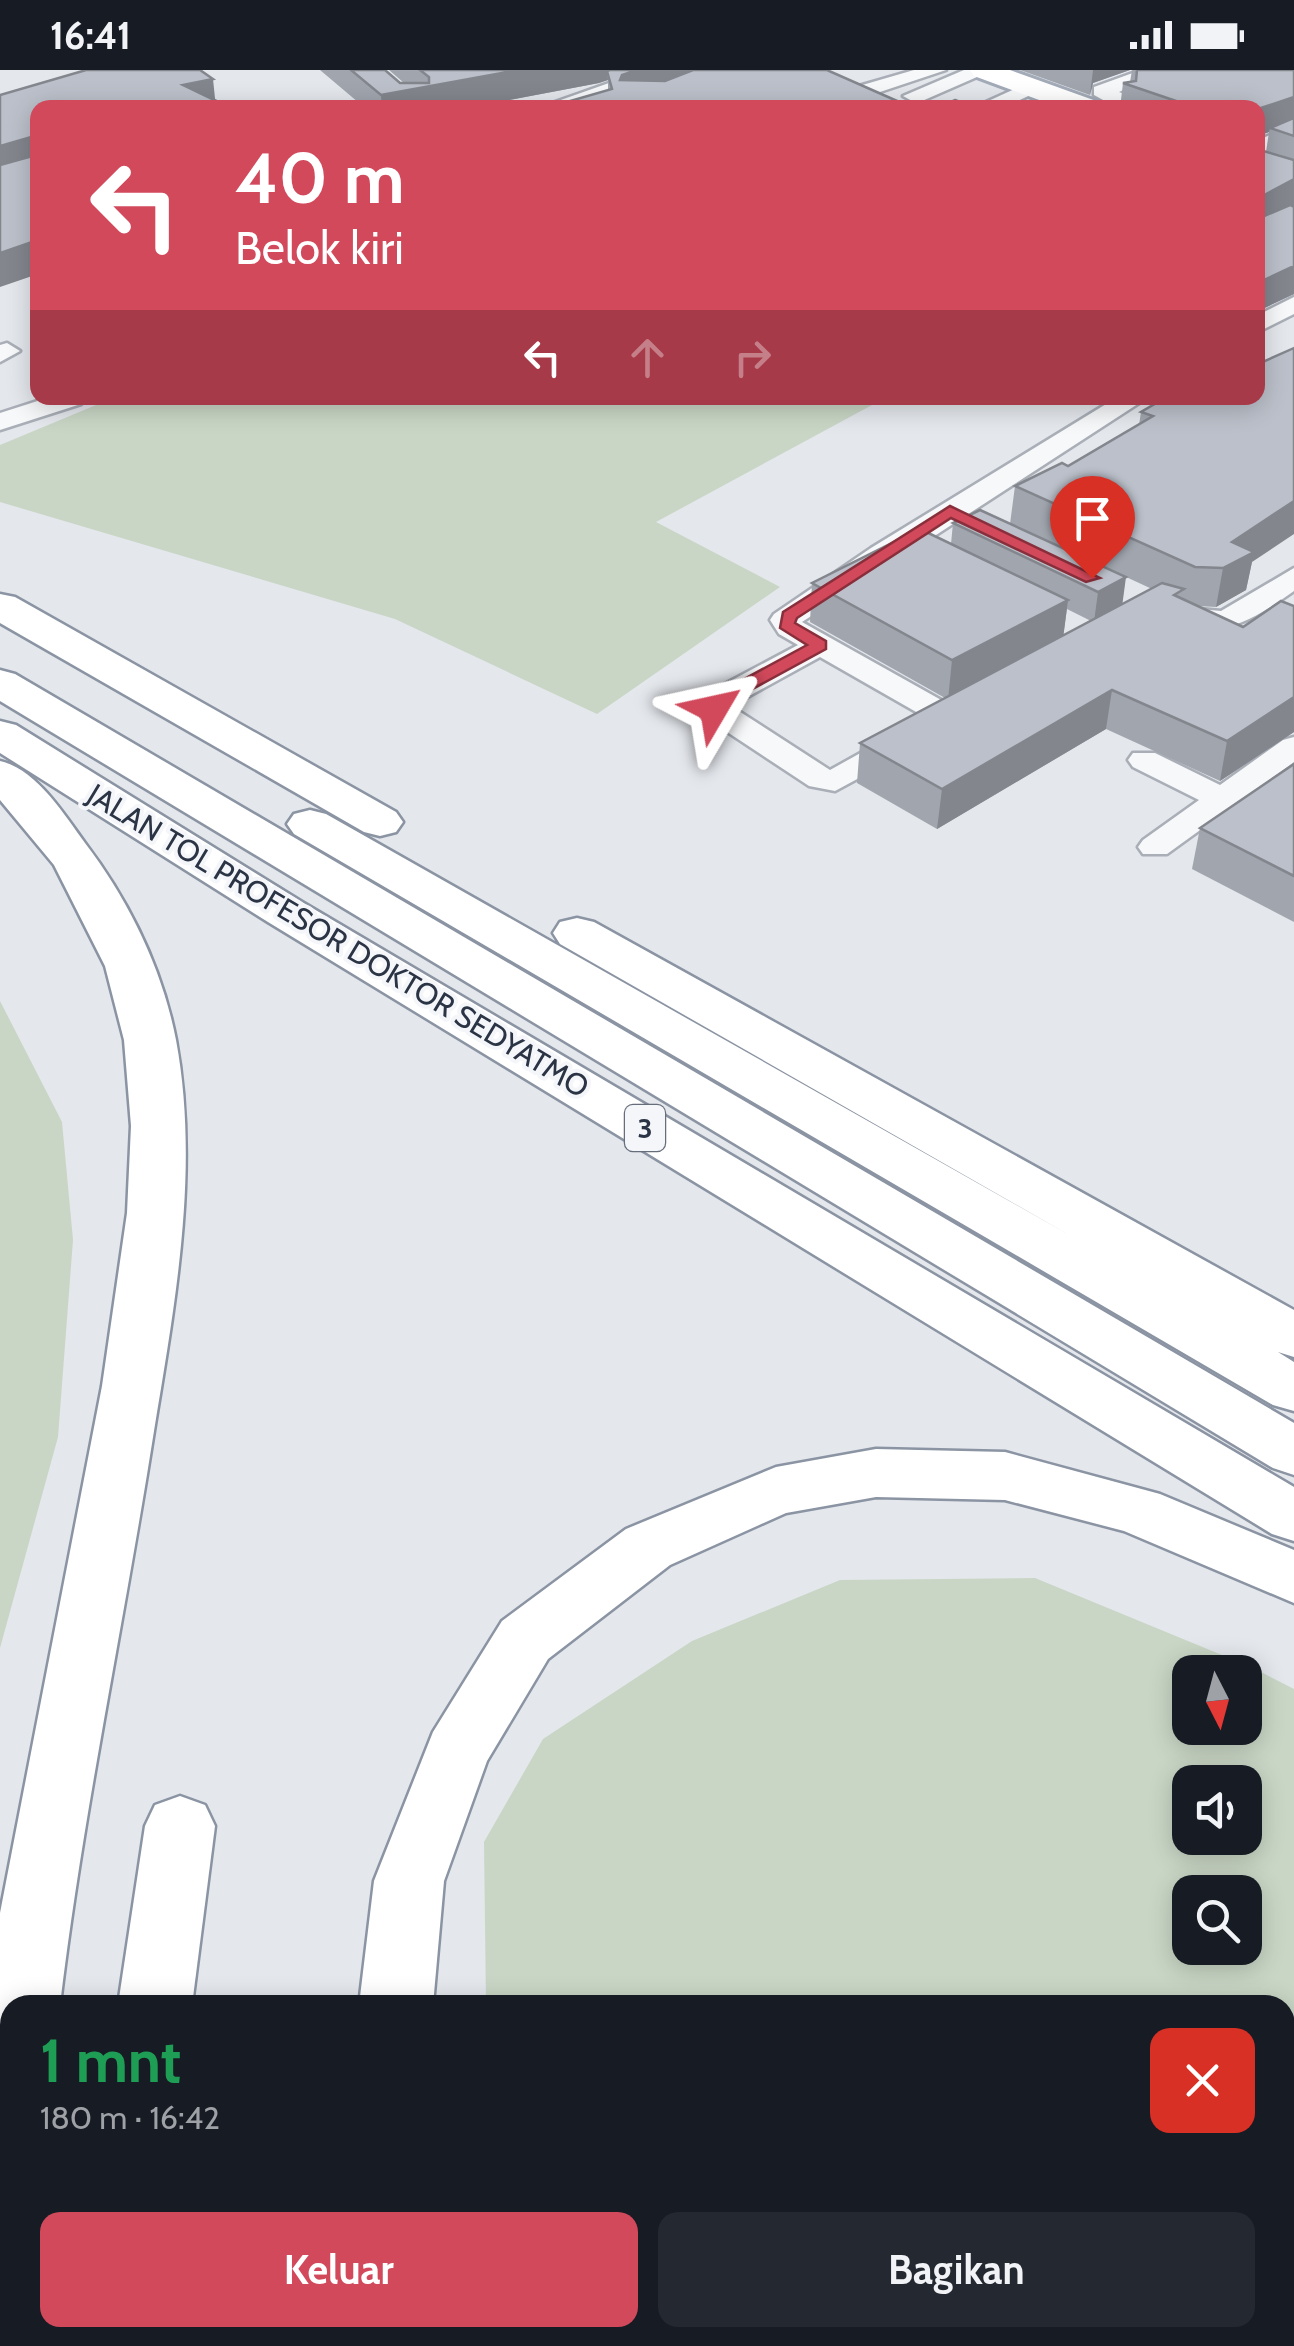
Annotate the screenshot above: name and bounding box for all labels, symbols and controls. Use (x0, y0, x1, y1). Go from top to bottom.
text: 16:41 (50, 12, 131, 59)
text: 40 m (235, 135, 404, 221)
icon: left (70, 140, 200, 270)
text: Belok kiri (235, 221, 404, 275)
icon: left (515, 330, 570, 385)
icon: ahead (620, 330, 675, 385)
icon: right (725, 330, 780, 385)
pin (1050, 476, 1135, 579)
icon: arrive (1065, 491, 1120, 546)
position arrow (662, 657, 766, 761)
street label: JALAN TOL PROFESOR DOKTOR SEDYATMO (80, 775, 596, 1105)
road number: 3 (625, 1105, 665, 1151)
north arrow (1172, 1655, 1262, 1745)
map controls (1172, 1655, 1262, 1965)
button: sound (1172, 1765, 1262, 1855)
button: search (1172, 1875, 1262, 1965)
text: 1 mnt (40, 2024, 181, 2097)
button: close (1150, 2028, 1255, 2133)
text: 180 m · 16:42 (40, 2098, 220, 2137)
button: Keluar (40, 2212, 638, 2327)
button: Bagikan (658, 2212, 1255, 2327)

